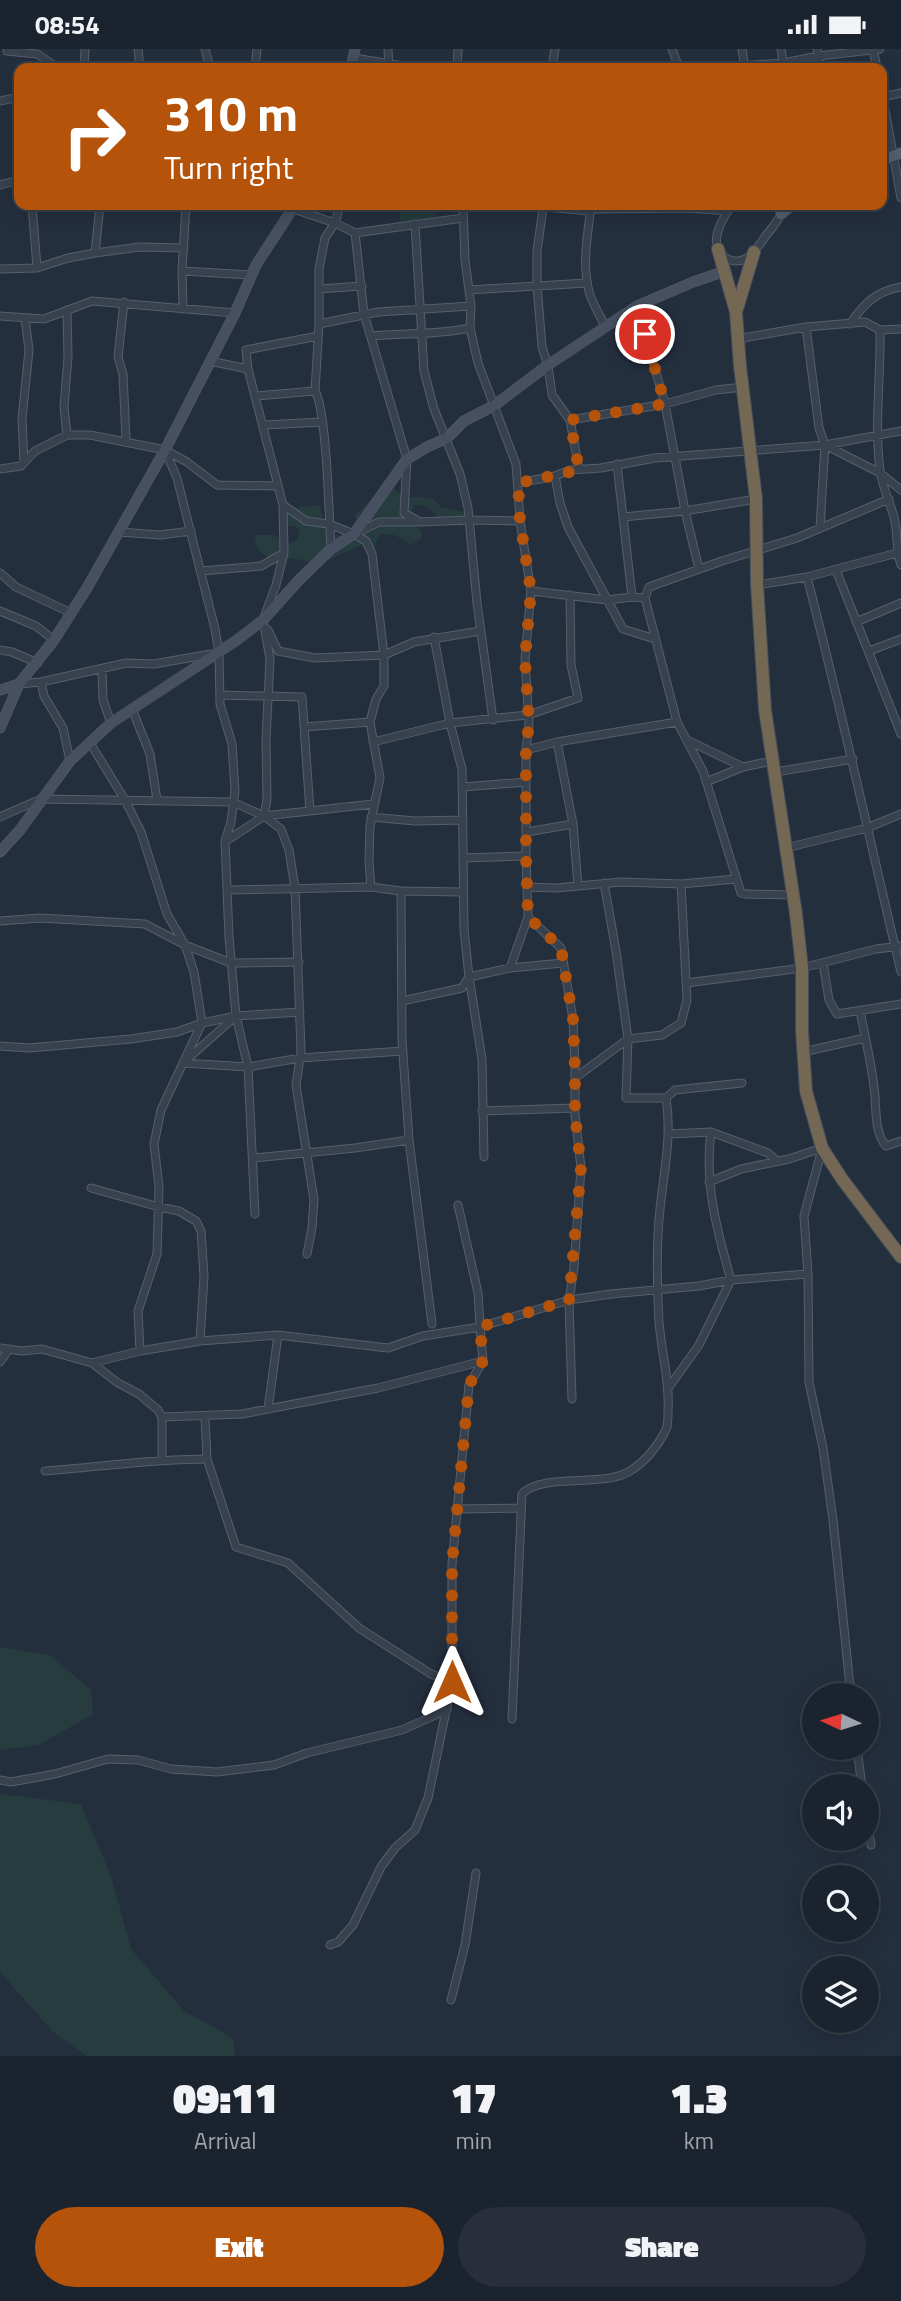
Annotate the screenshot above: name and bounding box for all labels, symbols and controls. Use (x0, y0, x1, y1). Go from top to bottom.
text: 08:54 (35, 5, 100, 44)
text: 310 m (164, 75, 298, 150)
icon: right (49, 91, 140, 182)
text: Turn right (164, 143, 293, 191)
pin (615, 304, 675, 364)
icon: arrive (626, 315, 664, 353)
position arrow (415, 1645, 489, 1719)
north arrow (802, 1683, 878, 1761)
map controls (802, 1683, 879, 2033)
button: sound (802, 1774, 879, 1851)
button: search (802, 1865, 879, 1942)
button: layers (802, 1956, 879, 2033)
text: 09:11 (173, 2065, 278, 2129)
text: 17 (451, 2065, 497, 2129)
text: 1.3 (670, 2065, 728, 2129)
text: Arrival (194, 2123, 257, 2158)
text: min (455, 2123, 492, 2158)
text: km (684, 2123, 714, 2158)
button: Exit (35, 2207, 444, 2287)
button: Share (458, 2207, 866, 2287)

